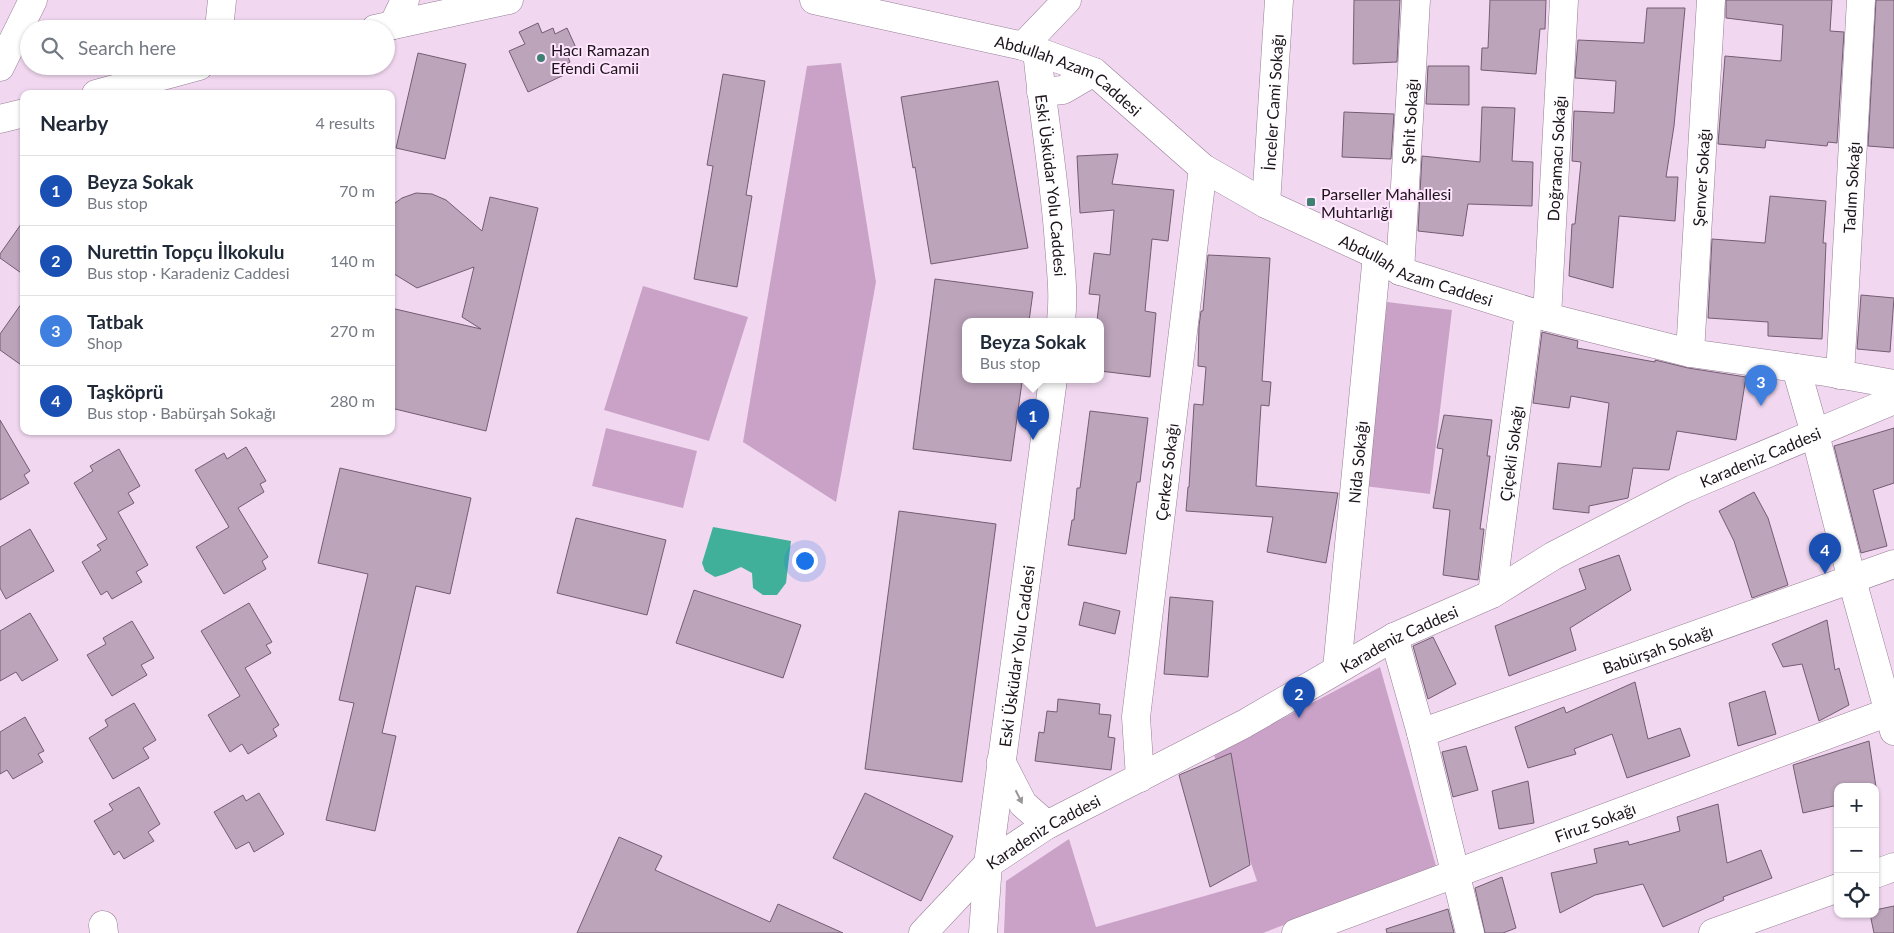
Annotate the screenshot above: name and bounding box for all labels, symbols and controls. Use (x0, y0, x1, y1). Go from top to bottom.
search box (20, 20, 395, 75)
street label: Abdullah Azam Caddesi (993, 31, 1146, 119)
street label: İnceler Cami Sokağı (1259, 33, 1286, 171)
icon: search (38, 34, 66, 62)
text: Search here (78, 36, 176, 59)
place label: Hacı Ramazan Efendi Camii (551, 40, 650, 77)
marker: Hacı Ramazan Efendi Camii (535, 52, 547, 64)
street label: Şehit Sokağı (1397, 78, 1421, 165)
street label: Eski Üsküdar Yolu Caddesi (1032, 93, 1071, 277)
street label: Doğramacı Sokağı (1543, 95, 1568, 222)
text: Nearby (40, 110, 108, 135)
text: 4 results (315, 113, 375, 132)
street label: Şenver Sokağı (1688, 128, 1713, 227)
street label: Tadım Sokağı (1838, 141, 1863, 234)
text: Beyza Sokak (87, 170, 194, 193)
text: 1 (51, 181, 61, 200)
text: 70 m (339, 181, 375, 200)
place label: Parseller Mahallesi Muhtarlığı (1321, 184, 1451, 221)
text: Bus stop (87, 193, 148, 212)
marker: Parseller Mahallesi Muhtarlığı (1305, 196, 1317, 208)
street label: Abdullah Azam Caddesi (1337, 230, 1495, 309)
text: Nurettin Topçu İlkokulu (87, 240, 285, 263)
text: 2 (51, 251, 61, 270)
text: 140 m (330, 251, 375, 270)
text: Bus stop · Karadeniz Caddesi (87, 263, 290, 282)
text: Tatbak (87, 310, 143, 333)
popup (962, 318, 1104, 383)
text: 3 (51, 321, 61, 340)
text: 270 m (330, 321, 375, 340)
text: Beyza Sokak (980, 330, 1086, 353)
text: Shop (87, 333, 123, 352)
text: Bus stop (980, 353, 1041, 372)
pin: 3 (1745, 365, 1777, 406)
text: Taşköprü (87, 380, 163, 403)
text: 4 (51, 391, 61, 410)
text: 280 m (330, 391, 375, 410)
pin: 1 (1017, 399, 1049, 440)
text: Bus stop · Babürşah Sokağı (87, 403, 276, 422)
street label: Çiçekli Sokağı (1495, 404, 1526, 502)
street label: Nida Sokağı (1344, 420, 1370, 504)
street label: Çerkez Sokağı (1151, 422, 1181, 522)
street label: Karadeniz Caddesi (1697, 423, 1823, 490)
pin: 4 (1809, 533, 1841, 574)
your location (792, 548, 818, 574)
street label: Eski Üsküdar Yolu Caddesi (994, 564, 1037, 748)
street label: Karadeniz Caddesi (1336, 601, 1461, 676)
street label: Babürşah Sokağı (1600, 620, 1715, 677)
pin: 2 (1283, 677, 1315, 718)
map controls (1834, 783, 1879, 918)
button: + (1834, 783, 1879, 828)
street label: Karadeniz Caddesi (982, 790, 1103, 872)
one-way arrow (1015, 790, 1023, 804)
street label: Firuz Sokağı (1552, 798, 1638, 845)
button: − (1834, 828, 1879, 873)
button: locate (1834, 873, 1879, 918)

